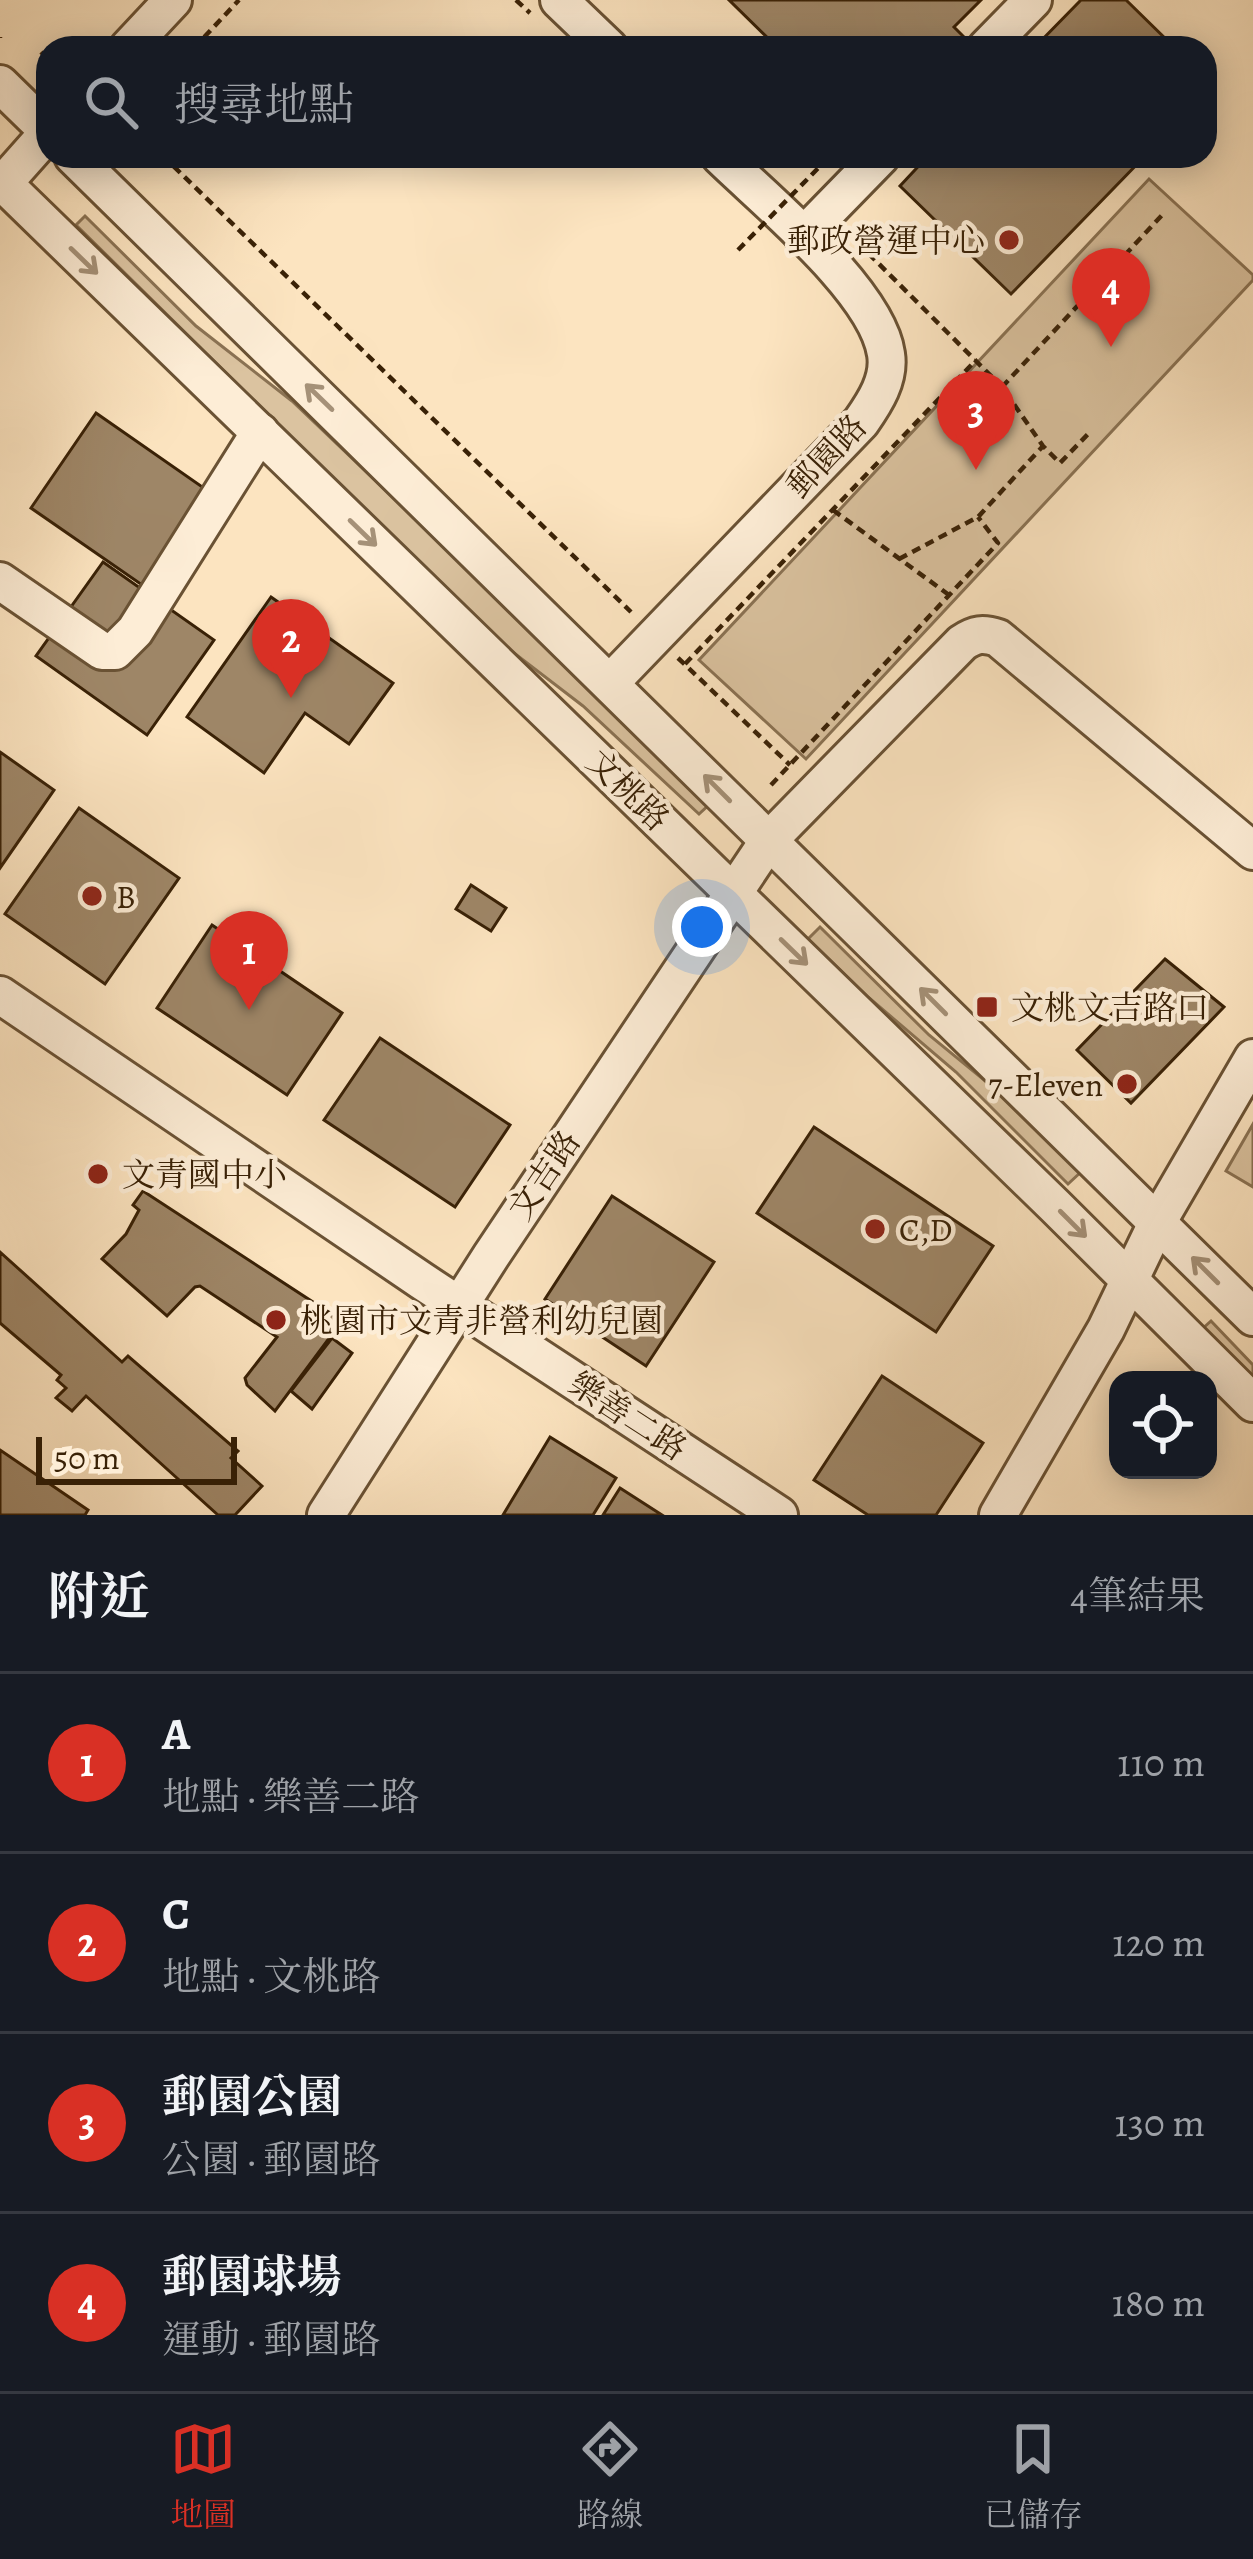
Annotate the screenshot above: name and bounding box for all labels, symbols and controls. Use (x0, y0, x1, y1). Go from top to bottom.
search box (36, 36, 1217, 168)
icon: search (78, 69, 144, 135)
text: 搜尋地點 (174, 74, 354, 136)
place label: 郵政營運中心 (787, 218, 985, 263)
marker: 郵政營運中心 (996, 227, 1022, 253)
one-way arrow (69, 247, 98, 275)
pin: 4 (1072, 248, 1150, 347)
pin: 3 (937, 371, 1015, 470)
one-way arrow (305, 384, 334, 412)
street label: 郵園路 (776, 404, 876, 508)
one-way arrow (348, 519, 377, 547)
pin: 2 (252, 599, 330, 698)
street label: 文桃路 (577, 739, 679, 841)
one-way arrow (703, 775, 732, 803)
place label: B (116, 874, 136, 919)
marker: B (79, 883, 105, 909)
your location (672, 897, 732, 957)
pin: 1 (210, 911, 288, 1010)
one-way arrow (778, 937, 808, 965)
place label: 文桃文吉路口 (1011, 985, 1209, 1030)
one-way arrow (919, 987, 948, 1016)
marker: 文桃文吉路口 (974, 994, 1000, 1020)
place label: 7-Eleven (988, 1062, 1103, 1107)
marker: 7-Eleven (1114, 1071, 1140, 1097)
street label: 文吉路 (498, 1121, 590, 1229)
place label: 文青國中小 (122, 1152, 287, 1197)
marker: 文青國中小 (85, 1161, 111, 1187)
place label: C,D (899, 1207, 953, 1252)
one-way arrow (1058, 1209, 1087, 1237)
marker: C,D (862, 1216, 888, 1242)
one-way arrow (1191, 1256, 1220, 1285)
place label: 桃園市文青非營利幼兒園 (300, 1298, 663, 1343)
marker: 桃園市文青非營利幼兒園 (263, 1307, 289, 1333)
street label: 樂善二路 (560, 1361, 696, 1471)
map controls (1109, 1371, 1217, 1479)
button: locate (1109, 1371, 1217, 1479)
scale bar (36, 1431, 237, 1484)
text: 50 m (54, 1435, 120, 1480)
text: 附近 (48, 1562, 150, 1632)
text: 4筆結果 (1070, 1569, 1205, 1622)
text: A (162, 1703, 190, 1765)
text: 1 (80, 1736, 94, 1789)
text: 110 m (1117, 1736, 1205, 1789)
text: 地點 · 樂善二路 (162, 1770, 419, 1823)
text: C (162, 1883, 190, 1945)
text: 2 (78, 1916, 96, 1969)
text: 120 m (1112, 1916, 1205, 1969)
text: 地點 · 文桃路 (162, 1950, 380, 2003)
text: 郵園公園 (162, 2066, 342, 2128)
text: 3 (79, 2096, 95, 2149)
text: 130 m (1114, 2096, 1205, 2149)
text: 公園 · 郵園路 (162, 2133, 380, 2186)
text: 郵園球場 (162, 2246, 342, 2308)
text: 4 (78, 2276, 96, 2329)
text: 180 m (1112, 2276, 1205, 2329)
text: 運動 · 郵園路 (162, 2313, 380, 2366)
tab: 地圖 (170, 2416, 236, 2537)
tab: 路線 (577, 2416, 643, 2537)
tab: 已儲存 (984, 2416, 1083, 2537)

